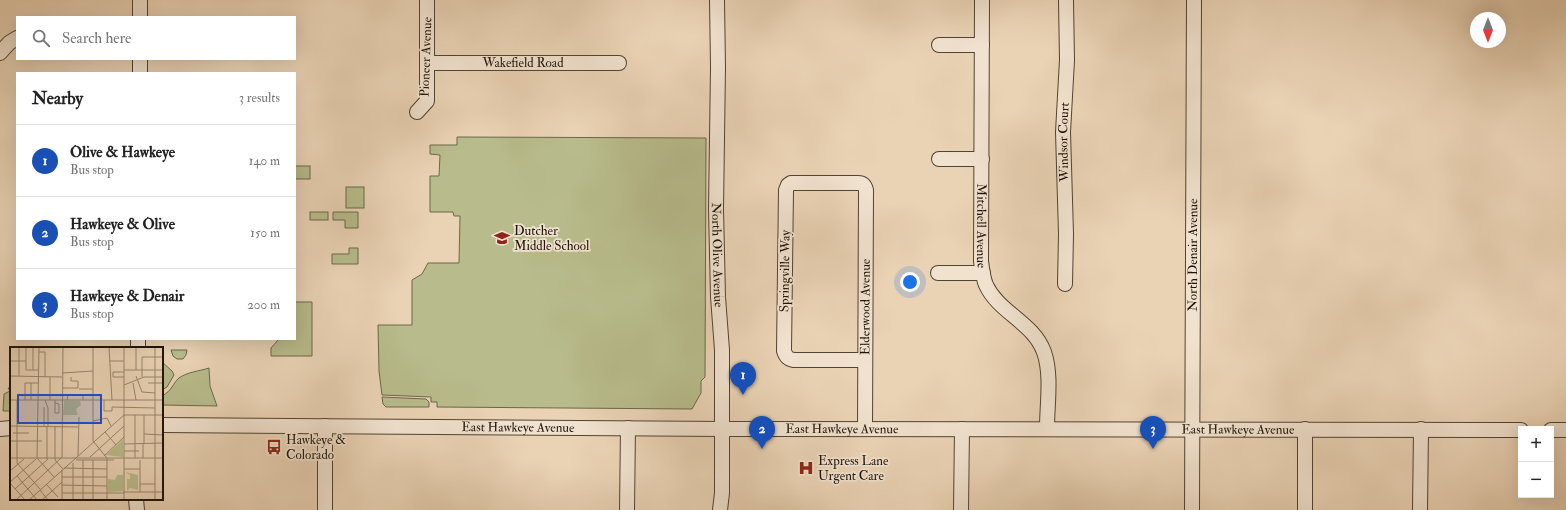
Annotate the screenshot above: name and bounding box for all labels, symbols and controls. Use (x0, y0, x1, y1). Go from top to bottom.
north arrow (1470, 12, 1506, 48)
search box (16, 16, 296, 60)
street label: Pioneer Avenue (417, 16, 435, 97)
icon: search (30, 27, 52, 49)
text: Search here (62, 29, 131, 48)
street label: Wakefield Road (481, 55, 564, 71)
text: Nearby (32, 88, 83, 109)
text: 3 results (239, 90, 280, 106)
street label: Windsor Court (1055, 102, 1073, 183)
text: Olive & Hawkeye (70, 143, 175, 162)
text: 1 (43, 153, 47, 169)
text: 140 m (249, 153, 280, 169)
text: Bus stop (70, 162, 114, 178)
street label: Mitchell Avenue (973, 184, 990, 270)
street label: North Denair Avenue (1185, 198, 1201, 312)
street label: North Olive Avenue (708, 202, 727, 309)
text: Hawkeye & Olive (70, 215, 175, 234)
place label: Dutcher Middle School (514, 223, 590, 254)
text: 2 (42, 225, 48, 241)
text: 150 m (250, 225, 280, 241)
school or university icon: Dutcher Middle School (493, 229, 511, 247)
street label: Springville Way (776, 229, 795, 312)
text: Bus stop (70, 234, 114, 250)
street label: Elderwood Avenue (857, 258, 874, 355)
your location (900, 272, 920, 292)
text: Hawkeye & Denair (70, 287, 184, 306)
text: 3 (43, 297, 48, 313)
text: 200 m (247, 297, 280, 313)
text: Bus stop (70, 306, 114, 322)
inset map (10, 347, 163, 500)
pin: 1 (730, 362, 756, 395)
pin: 2 (749, 416, 775, 449)
pin: 3 (1140, 416, 1166, 449)
street label: East Hawkeye Avenue (461, 419, 575, 437)
street label: East Hawkeye Avenue (785, 421, 899, 438)
street label: East Hawkeye Avenue (1181, 422, 1295, 439)
map controls (1518, 426, 1554, 498)
button: + (1518, 426, 1554, 462)
place label: Hawkeye & Colorado (286, 432, 346, 463)
bus stop icon: Hawkeye & Colorado (265, 438, 283, 456)
place label: Express Lane Urgent Care (818, 453, 889, 484)
hospital icon: Express Lane Urgent Care (797, 459, 815, 477)
button: − (1518, 462, 1554, 498)

